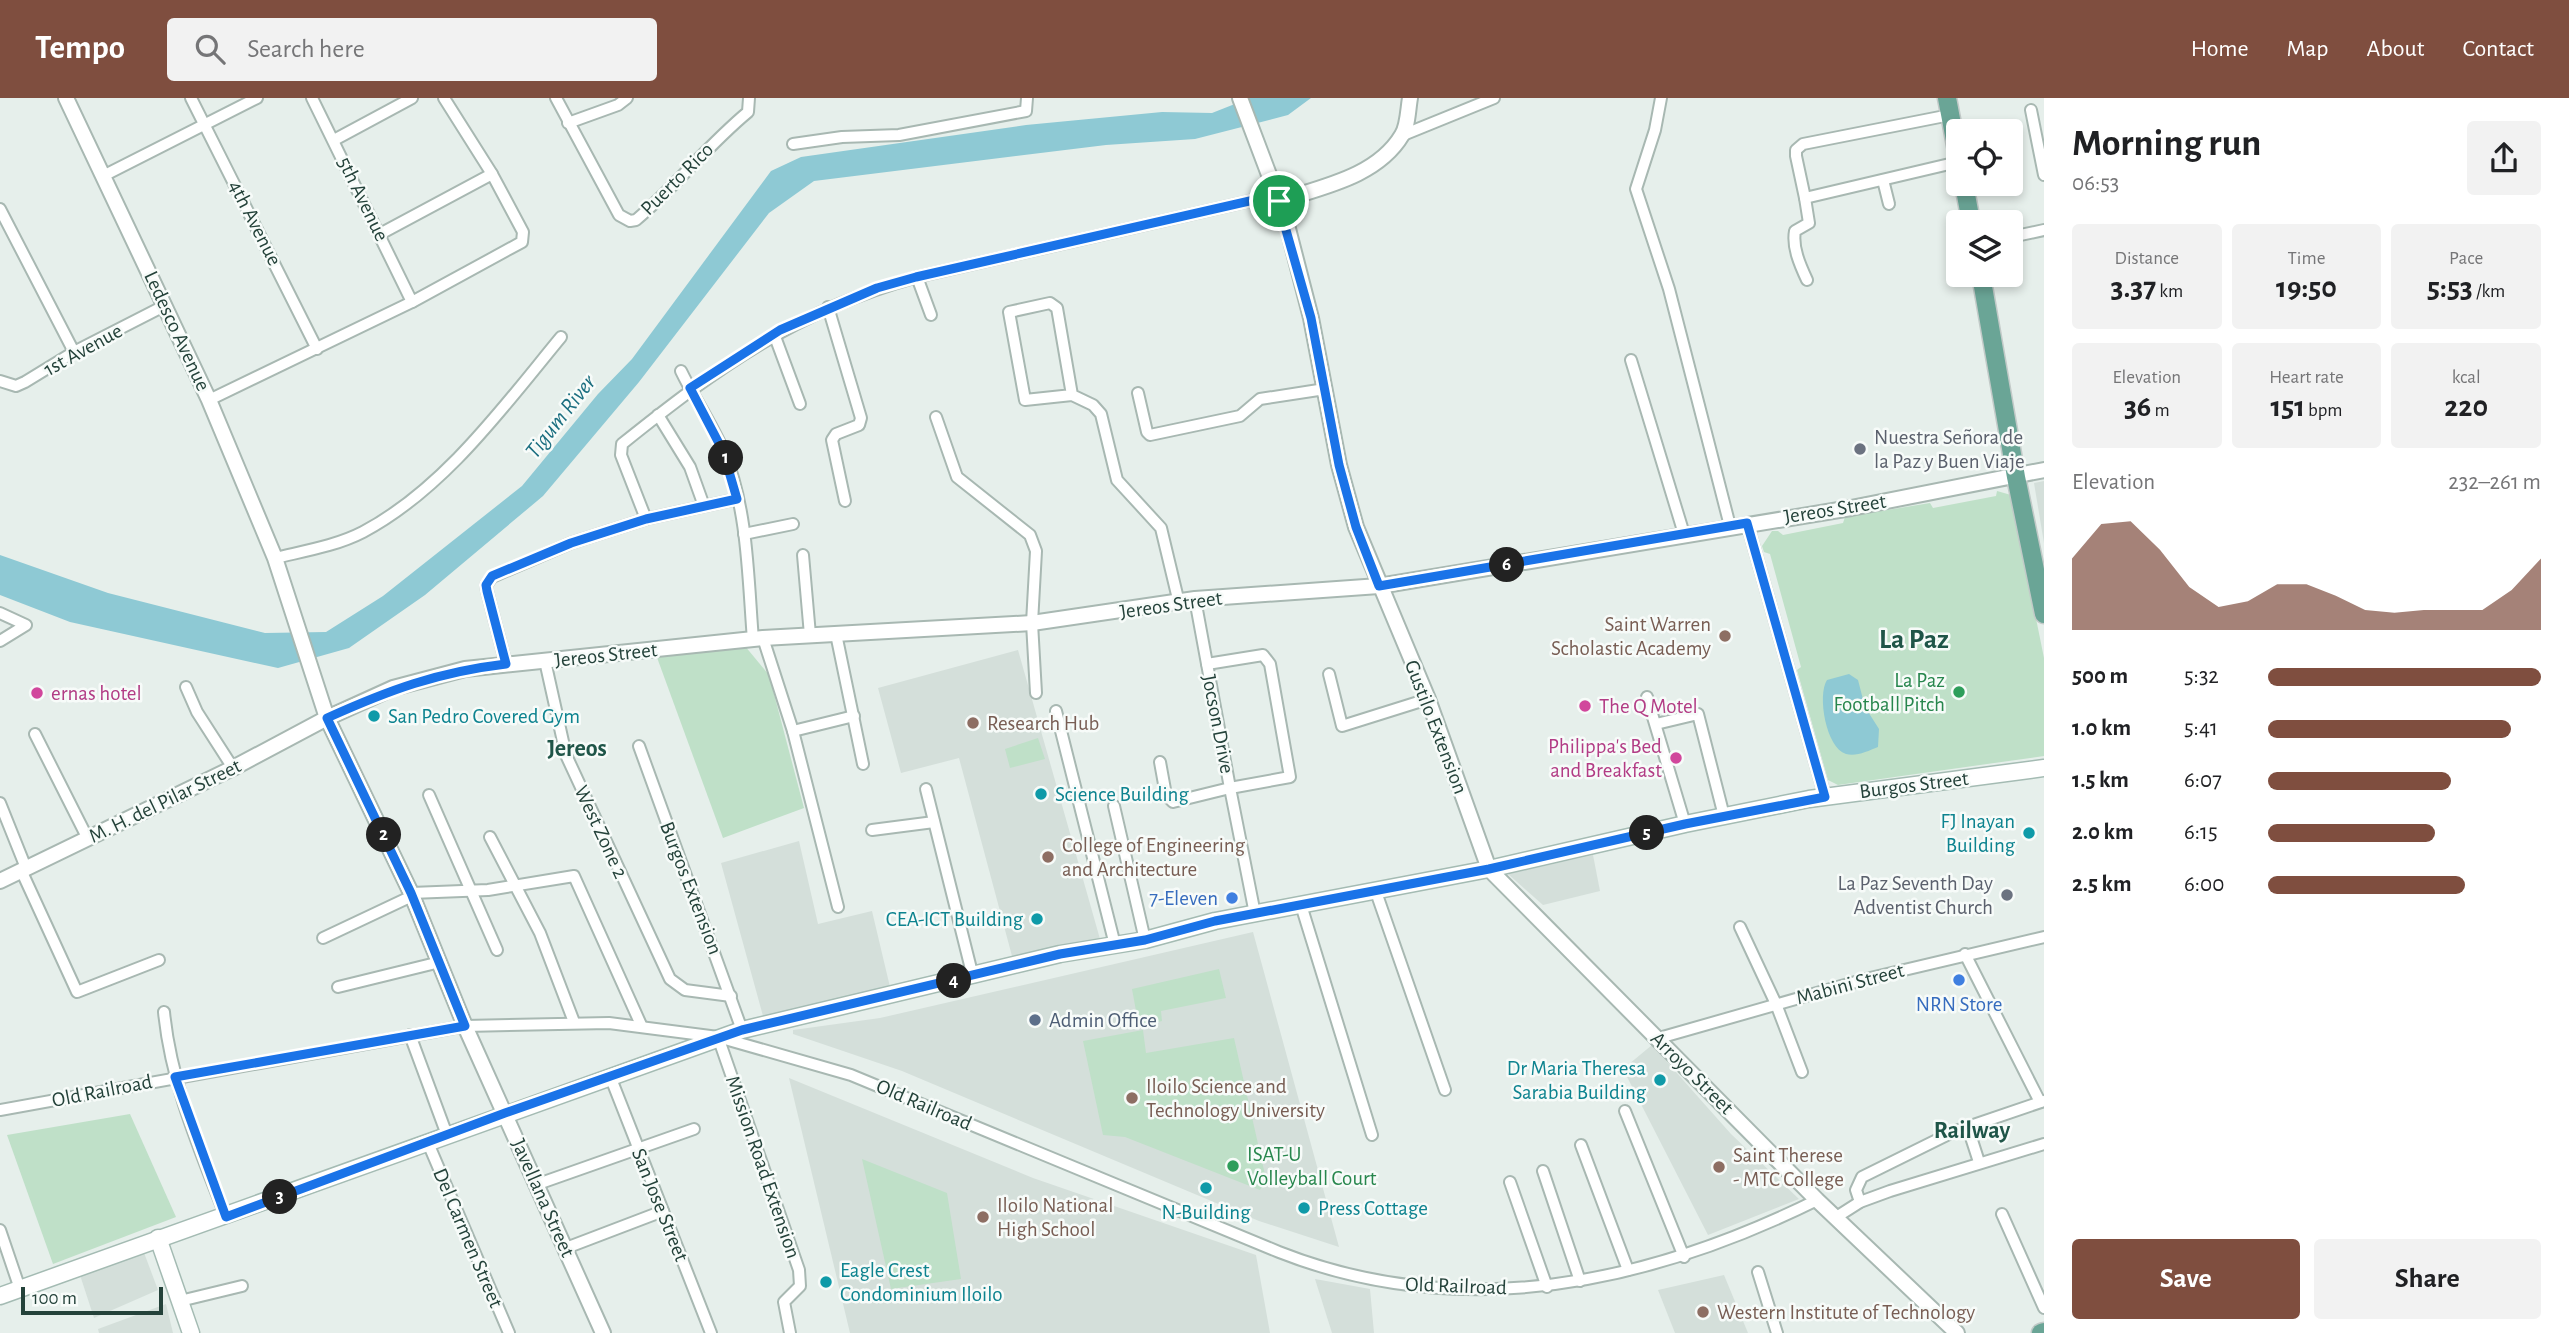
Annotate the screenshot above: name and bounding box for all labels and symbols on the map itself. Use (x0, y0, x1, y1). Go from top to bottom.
street label: Puerto Rico (637, 139, 717, 219)
street label: 5th Avenue (334, 153, 392, 245)
pin (1249, 171, 1309, 231)
street label: 4th Avenue (225, 177, 285, 269)
street label: Ledesco Avenue (140, 268, 214, 394)
street label: 1st Avenue (40, 320, 126, 380)
water label: Tigum River (521, 371, 601, 463)
place label: Nuestra Señora de la Paz y Buen Viaje (1874, 427, 2025, 472)
pin: 1 (708, 440, 744, 476)
marker: Nuestra Señora de la Paz y Buen Viaje (1852, 441, 1868, 457)
street label: Jereos Street (1782, 491, 1888, 527)
pin: 6 (1490, 547, 1524, 582)
street label: Jereos Street (1118, 587, 1224, 623)
place label: Saint Warren Scholastic Academy (1551, 614, 1711, 659)
district label: La Paz (1879, 626, 1949, 654)
marker: Saint Warren Scholastic Academy (1717, 628, 1733, 644)
street label: Jereos Street (554, 639, 659, 671)
street label: Gustilo Extension (1401, 657, 1471, 797)
place label: La Paz Football Pitch (1834, 670, 1945, 715)
street label: Jocson Drive (1198, 673, 1238, 775)
place label: ernas hotel (51, 683, 142, 704)
marker: La Paz Football Pitch (1951, 684, 1967, 700)
marker: ernas hotel (29, 685, 45, 701)
place label: The Q Motel (1599, 696, 1698, 717)
marker: The Q Motel (1577, 698, 1593, 714)
place label: San Pedro Covered Gym (388, 706, 580, 727)
marker: San Pedro Covered Gym (366, 708, 382, 724)
place label: Research Hub (987, 713, 1099, 734)
marker: Research Hub (965, 715, 981, 731)
place label: Philippa's Bed and Breakfast (1548, 736, 1662, 781)
district label: Jereos (547, 737, 607, 761)
marker: Philippa's Bed and Breakfast (1668, 750, 1684, 766)
street label: M. H. del Pilar Street (86, 755, 245, 847)
street label: Burgos Street (1858, 768, 1970, 802)
street label: West Zone 2 (570, 782, 632, 882)
place label: Science Building (1055, 784, 1189, 805)
marker: Science Building (1033, 786, 1049, 802)
place label: FJ Inayan Building (1941, 811, 2016, 856)
pin: 5 (1630, 816, 1664, 850)
pin: 2 (366, 818, 402, 852)
street label: Burgos Extension (656, 819, 726, 957)
marker: FJ Inayan Building (2021, 825, 2037, 841)
place label: College of Engineering and Architecture (1062, 835, 1246, 880)
marker: College of Engineering and Architecture (1040, 849, 1056, 865)
place label: La Paz Seventh Day Adventist Church (1838, 873, 1993, 918)
marker: La Paz Seventh Day Adventist Church (1999, 887, 2015, 903)
place label: 7-Eleven (1149, 888, 1218, 909)
marker: 7-Eleven (1224, 890, 1240, 906)
place label: CEA-ICT Building (886, 909, 1024, 930)
marker: CEA-ICT Building (1029, 911, 1045, 927)
street label: Mabini Street (1794, 959, 1906, 1008)
pin: 4 (936, 964, 972, 998)
marker: NRN Store (1951, 972, 1967, 988)
place label: NRN Store (1916, 994, 2002, 1015)
place label: Admin Office (1049, 1010, 1157, 1031)
marker: Admin Office (1027, 1012, 1043, 1028)
street label: Arroyo Street (1647, 1028, 1738, 1119)
place label: Dr Maria Theresa Sarabia Building (1507, 1058, 1647, 1103)
street label: Old Railroad (50, 1071, 154, 1111)
marker: Dr Maria Theresa Sarabia Building (1652, 1072, 1668, 1088)
street label: Mission Road Extension (722, 1073, 804, 1261)
street label: Old Railroad (873, 1075, 975, 1135)
place label: Iloilo Science and Technology University (1146, 1076, 1325, 1121)
marker: Iloilo Science and Technology University (1124, 1090, 1140, 1106)
district label: Railway (1934, 1119, 2011, 1143)
street label: Javellana Street (508, 1136, 579, 1261)
place label: ISAT-U Volleyball Court (1247, 1144, 1377, 1189)
street label: San Jose Street (628, 1145, 692, 1265)
place label: Saint Therese - MTC College (1733, 1145, 1844, 1190)
marker: ISAT-U Volleyball Court (1225, 1158, 1241, 1174)
marker: Saint Therese - MTC College (1711, 1159, 1727, 1175)
street label: Del Carmen Street (429, 1165, 507, 1311)
pin: 3 (262, 1180, 298, 1214)
marker: N-Building (1198, 1180, 1214, 1196)
place label: Iloilo National High School (997, 1195, 1113, 1240)
place label: Press Cottage (1318, 1198, 1428, 1219)
marker: Press Cottage (1296, 1200, 1312, 1216)
place label: N-Building (1162, 1202, 1251, 1223)
marker: Iloilo National High School (975, 1209, 991, 1225)
place label: Eagle Crest Condominium Iloilo (840, 1260, 1003, 1305)
marker: Eagle Crest Condominium Iloilo (818, 1274, 834, 1290)
street label: Old Railroad (1405, 1274, 1507, 1298)
scale bar (21, 1284, 163, 1316)
place label: Western Institute of Technology (1717, 1302, 1975, 1323)
marker: Western Institute of Technology (1695, 1304, 1711, 1320)

